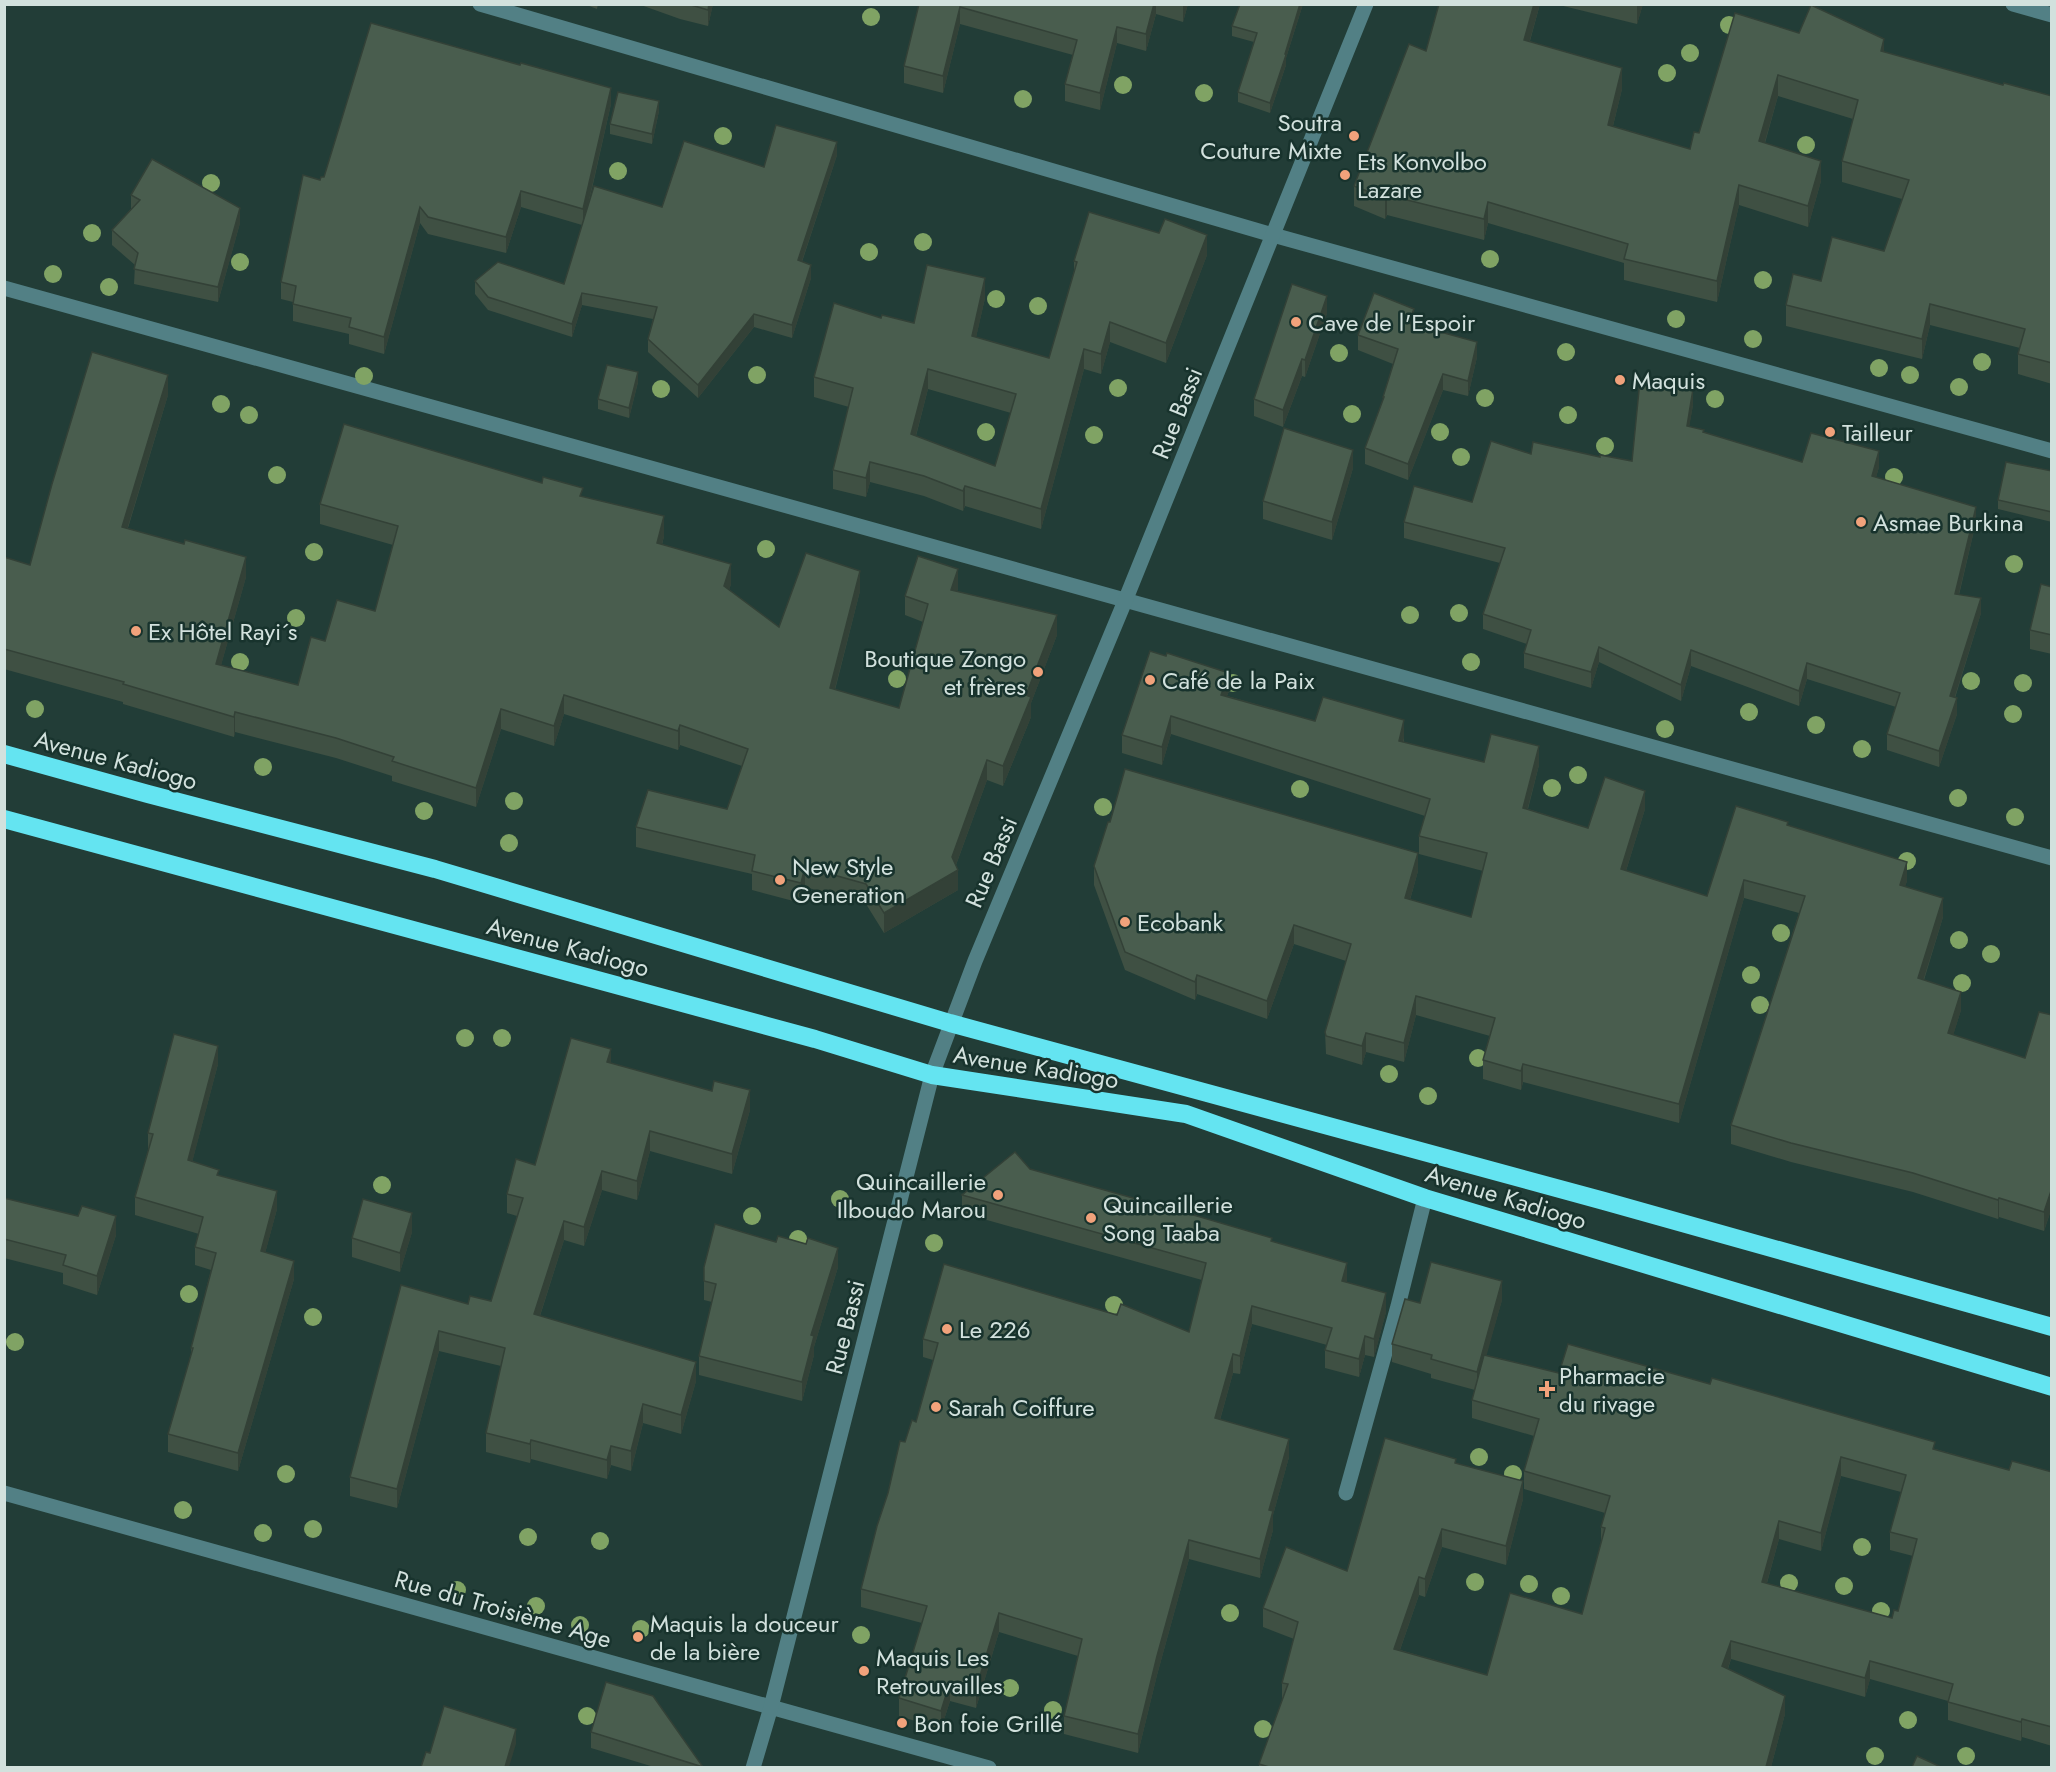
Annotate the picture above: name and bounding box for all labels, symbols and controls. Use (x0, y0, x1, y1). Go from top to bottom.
place label: Soutra Couture Mixte (1200, 105, 1342, 168)
marker: Soutra Couture Mixte (1347, 129, 1361, 143)
place label: Ets Konvolbo Lazare (1357, 144, 1487, 207)
marker: Ets Konvolbo Lazare (1338, 168, 1352, 182)
place label: Cave de l'Espoir (1308, 305, 1476, 340)
marker: Cave de l'Espoir (1289, 315, 1303, 329)
street label: Rue Bassi (1143, 362, 1211, 464)
place label: Maquis (1632, 363, 1705, 398)
marker: Maquis (1613, 373, 1627, 387)
place label: Tailleur (1842, 415, 1914, 450)
marker: Tailleur (1823, 425, 1837, 439)
place label: Asmae Burkina (1873, 505, 2024, 540)
marker: Asmae Burkina (1854, 515, 1868, 529)
place label: Ex Hôtel Rayi´s (148, 614, 298, 649)
marker: Ex Hôtel Rayi´s (129, 624, 143, 638)
place label: Boutique Zongo et frères (864, 641, 1026, 704)
place label: Café de la Paix (1162, 663, 1315, 698)
marker: Boutique Zongo et frères (1031, 665, 1045, 679)
marker: Café de la Paix (1143, 673, 1157, 687)
street label: Avenue Kadiogo (31, 722, 201, 798)
street label: Rue Bassi (956, 811, 1026, 913)
place label: New Style Generation (792, 849, 905, 912)
marker: New Style Generation (773, 873, 787, 887)
place label: Ecobank (1137, 905, 1224, 940)
street label: Avenue Kadiogo (483, 909, 653, 985)
marker: Ecobank (1118, 915, 1132, 929)
street label: Avenue Kadiogo (951, 1037, 1121, 1097)
street label: Avenue Kadiogo (1421, 1156, 1591, 1238)
place label: Quincaillerie Ilboudo Marou (837, 1164, 986, 1227)
place label: Quincaillerie Song Taaba (1103, 1187, 1233, 1250)
marker: Quincaillerie Ilboudo Marou (991, 1188, 1005, 1202)
marker: Quincaillerie Song Taaba (1084, 1211, 1098, 1225)
street label: Rue Bassi (816, 1276, 874, 1378)
place label: Le 226 (959, 1312, 1031, 1347)
marker: Le 226 (940, 1322, 954, 1336)
place label: Pharmacie du rivage (1559, 1358, 1665, 1421)
marker: Pharmacie du rivage (1540, 1382, 1554, 1396)
place label: Sarah Coiffure (948, 1390, 1095, 1425)
marker: Sarah Coiffure (929, 1400, 943, 1414)
street label: Rue du Troisième Age (391, 1561, 615, 1657)
place label: Maquis la douceur de la bière (650, 1606, 839, 1669)
marker: Maquis la douceur de la bière (631, 1630, 645, 1644)
place label: Maquis Les Retrouvailles (876, 1640, 1003, 1703)
marker: Maquis Les Retrouvailles (857, 1664, 871, 1678)
place label: Bon foie Grillé (914, 1706, 1063, 1741)
marker: Bon foie Grillé (895, 1716, 909, 1730)

